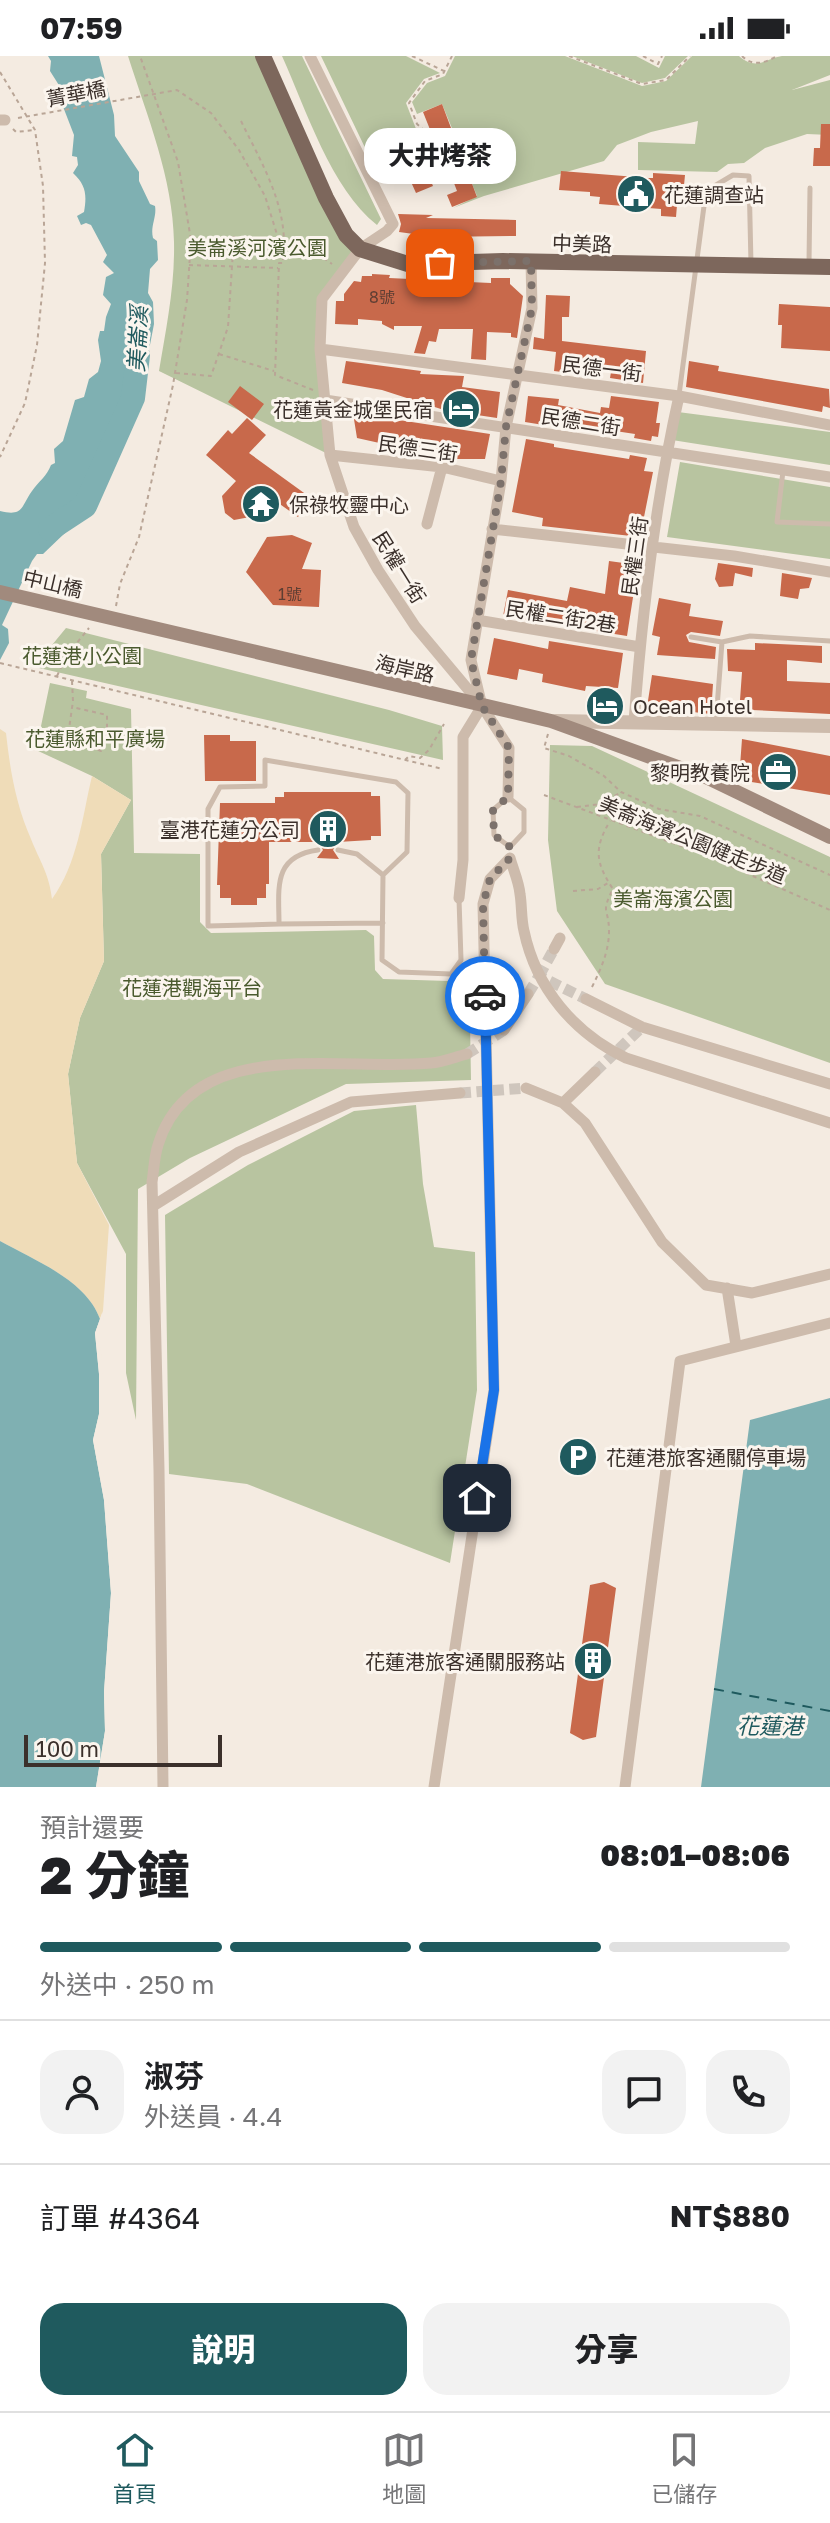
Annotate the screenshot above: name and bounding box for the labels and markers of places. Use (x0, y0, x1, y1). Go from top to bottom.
callout: 大井烤茶 (364, 127, 516, 183)
public building icon: 花蓮調查站 (615, 173, 657, 215)
place label: 花蓮調查站 (664, 182, 764, 206)
pin (406, 229, 474, 297)
hotel icon: 花蓮黃金城堡民宿 (440, 388, 482, 430)
place label: 花蓮黃金城堡民宿 (273, 397, 433, 421)
temple icon: 保祿牧靈中心 (240, 483, 282, 525)
place label: 保祿牧靈中心 (289, 492, 409, 516)
hotel icon: Ocean Hotel (584, 685, 626, 727)
place label: Ocean Hotel (633, 694, 752, 718)
office icon: 黎明教養院 (757, 751, 799, 793)
place label: 黎明教養院 (650, 760, 750, 784)
building icon: 臺港花蓮分公司 (307, 808, 349, 850)
place label: 臺港花蓮分公司 (160, 817, 300, 841)
parking icon: 花蓮港旅客通關停車場 (557, 1436, 599, 1478)
place label: 花蓮港旅客通關停車場 (606, 1445, 806, 1469)
pin (443, 1464, 511, 1532)
building icon: 花蓮港旅客通關服務站 (572, 1640, 614, 1682)
place label: 花蓮港旅客通關服務站 (365, 1649, 565, 1673)

